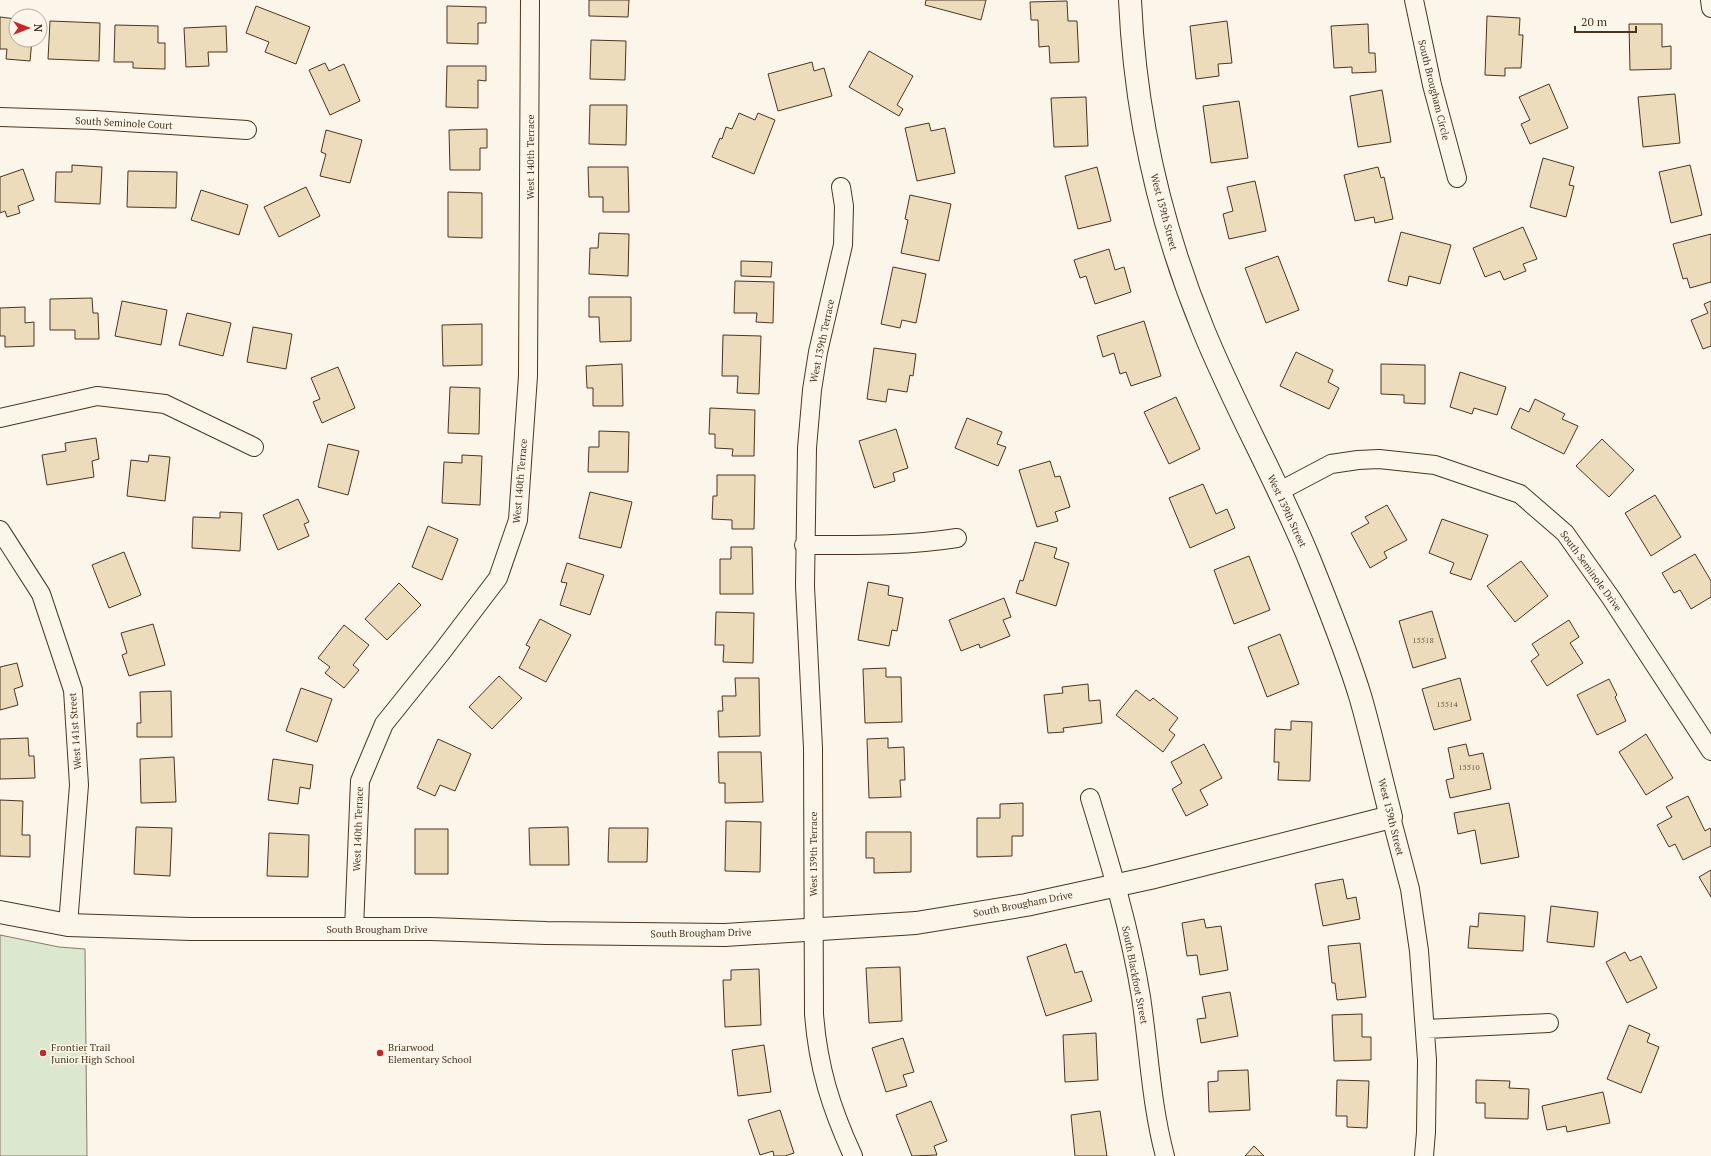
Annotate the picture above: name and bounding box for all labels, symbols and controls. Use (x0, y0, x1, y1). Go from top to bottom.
north arrow (8, 8, 48, 48)
scale bar (1575, 8, 1636, 34)
text: 20 m (1581, 14, 1608, 29)
text: N (31, 24, 45, 33)
street label: South Brougham Circle (1415, 38, 1453, 142)
street label: South Seminole Court (75, 114, 173, 132)
street label: West 140th Terrace (524, 114, 537, 200)
street label: West 139th Street (1148, 172, 1181, 252)
street label: West 139th Terrace (807, 298, 837, 384)
street label: West 140th Terrace (510, 438, 530, 524)
street label: West 139th Street (1264, 473, 1310, 550)
street label: South Seminole Drive (1557, 528, 1625, 614)
house number: 15518 (1412, 635, 1434, 645)
street label: West 141st Street (66, 692, 84, 770)
house number: 15514 (1436, 699, 1458, 709)
house number: 15510 (1458, 762, 1480, 772)
street label: West 139th Street (1375, 777, 1407, 857)
street label: West 140th Terrace (350, 786, 366, 872)
street label: West 139th Terrace (807, 811, 820, 897)
street label: South Brougham Drive (972, 888, 1074, 920)
street label: South Brougham Drive (327, 923, 428, 936)
street label: South Blackfoot Street (1119, 925, 1151, 1025)
street label: South Brougham Drive (650, 926, 752, 940)
place label: Frontier Trail Junior High School (51, 1041, 135, 1066)
place label: Briarwood Elementary School (388, 1041, 472, 1066)
marker: Frontier Trail Junior High School (38, 1048, 48, 1058)
marker: Briarwood Elementary School (375, 1048, 385, 1058)

